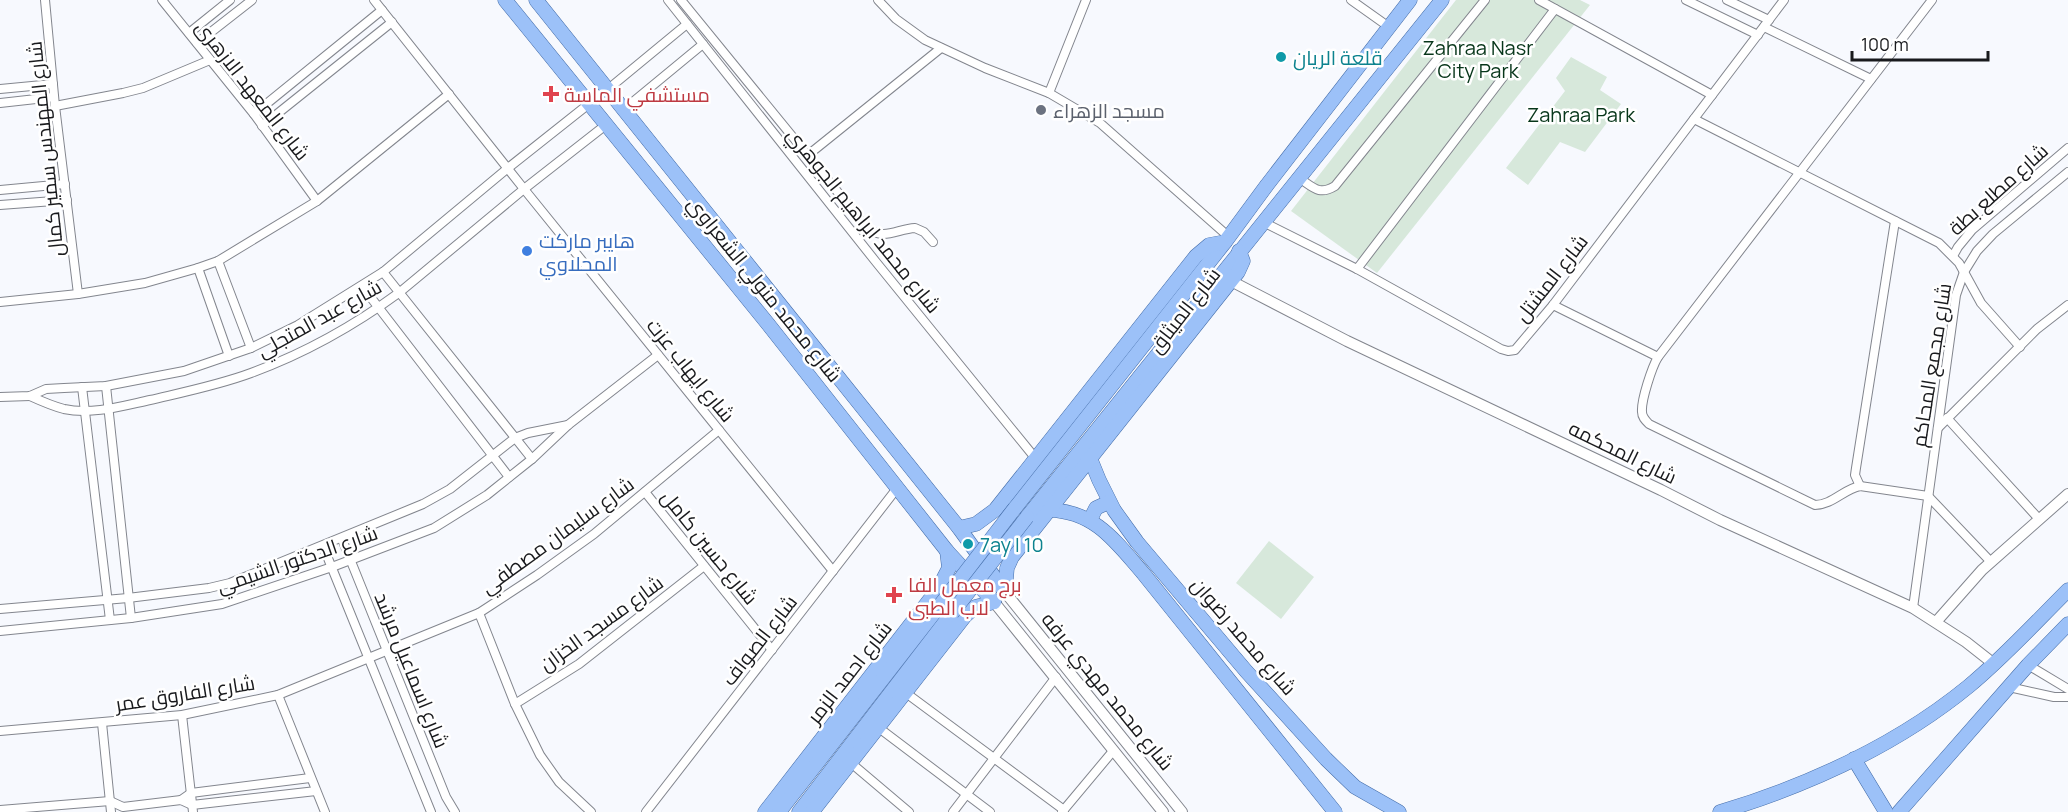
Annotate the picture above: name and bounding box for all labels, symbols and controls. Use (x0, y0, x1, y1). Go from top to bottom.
street label: شارع المعهد الازهرى (189, 14, 316, 166)
scale bar (1852, 24, 1988, 62)
text: 100 m (1861, 32, 1909, 56)
park label: Zahraa Nasr City Park (1423, 34, 1533, 84)
street label: شارع المهندس سمير كمال (20, 40, 71, 258)
place label: قلعة الريان (1293, 44, 1383, 71)
marker: قلعة الريان (1274, 50, 1288, 64)
place label: مستشفي الماسة (564, 81, 710, 111)
marker: مستشفي الماسة (542, 85, 560, 103)
place label: مسجد الزهراء (1053, 97, 1165, 124)
park label: Zahraa Park (1527, 101, 1636, 128)
marker: مسجد الزهراء (1034, 103, 1048, 117)
street label: شارع محمد ابراهيم الجوهري (778, 122, 947, 320)
street label: شارع مطلع بطة (1942, 137, 2054, 242)
street label: شارع محمد متولي الشعراوي (679, 191, 848, 389)
place label: هايبر ماركت المحلاوي (539, 227, 635, 280)
street label: شارع المشتل (1508, 229, 1594, 328)
marker: هايبر ماركت المحلاوي (520, 244, 534, 258)
street label: شارع الميثاق (1142, 261, 1227, 359)
street label: شارع عبد المتجلي (252, 273, 388, 366)
street label: شارع مجمع المحاكم (1905, 281, 1958, 449)
street label: شارع ايهاب عزت (640, 313, 741, 428)
street label: شارع المحكمه (1564, 414, 1682, 491)
street label: شارع سليمان مصطفي (475, 470, 641, 602)
street label: شارع حسين كامل (655, 484, 765, 611)
street label: شارع الدكتور الشيمي (213, 519, 382, 602)
place label: 7ay l 10 (980, 531, 1044, 558)
marker: 7ay l 10 (961, 537, 975, 551)
street label: شارع مسجد الخزان (534, 569, 669, 678)
place label: برج معمل الفا لاب الطبى (908, 571, 1022, 621)
street label: شارع محمد رضوان (1185, 571, 1303, 701)
marker: برج معمل الفا لاب الطبى (885, 586, 903, 604)
street label: شارع اسماعيل مرشد (367, 588, 456, 752)
street label: شارع الصواف (715, 589, 804, 692)
street label: شارع محمد مهدي عرفه (1033, 606, 1180, 778)
street label: شارع احمد الزمر (800, 615, 898, 730)
street label: شارع الفاروق عمر (112, 669, 257, 719)

